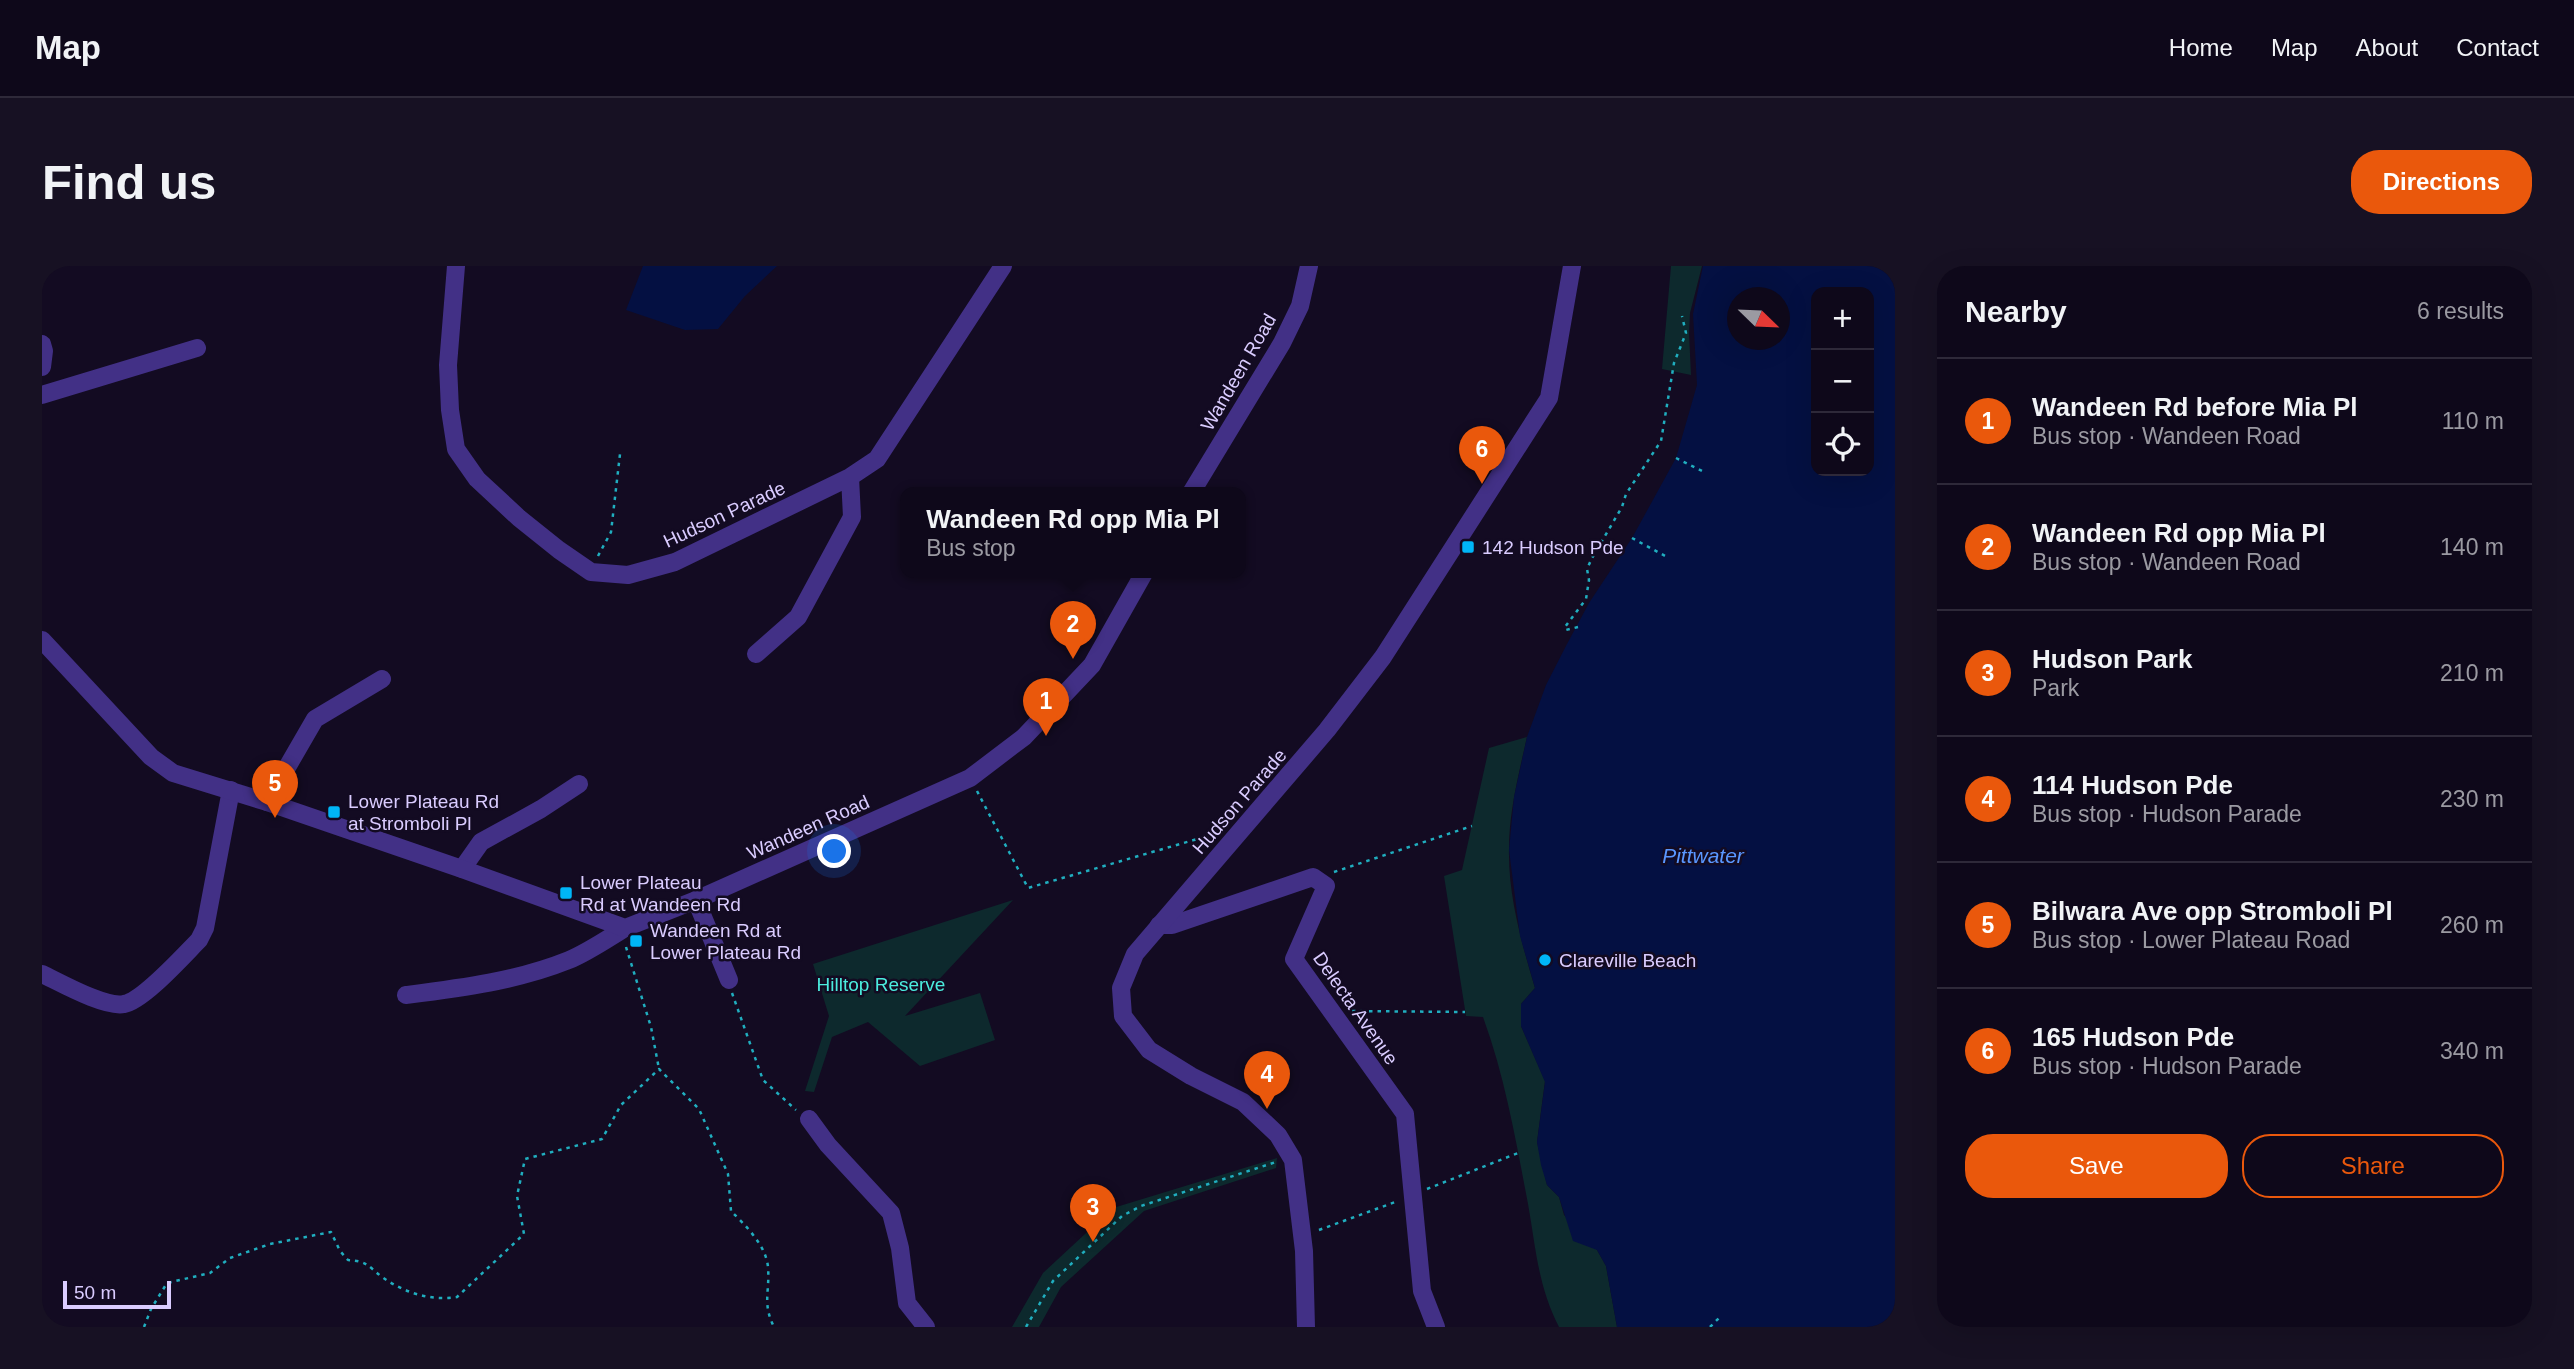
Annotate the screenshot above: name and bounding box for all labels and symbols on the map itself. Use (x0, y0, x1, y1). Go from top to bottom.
north arrow (1727, 287, 1790, 350)
street label: Wandeen Road (1197, 310, 1280, 434)
pin: 6 (1459, 426, 1505, 484)
street label: Hudson Parade (660, 477, 788, 552)
place label: 142 Hudson Pde (1482, 537, 1624, 558)
marker: 142 Hudson Pde (1460, 539, 1476, 555)
pin: 2 (1050, 601, 1096, 659)
pin: 1 (1023, 678, 1069, 736)
street label: Hudson Parade (1188, 745, 1291, 858)
pin: 5 (252, 760, 298, 818)
place label: Lower Plateau Rd at Stromboli Pl (348, 791, 499, 834)
street label: Wandeen Road (744, 791, 872, 864)
marker: Lower Plateau Rd at Stromboli Pl (326, 804, 342, 820)
your location (817, 834, 851, 868)
water label: Pittwater (1662, 844, 1745, 867)
place label: Lower Plateau Rd at Wandeen Rd (580, 872, 741, 915)
marker: Lower Plateau Rd at Wandeen Rd (558, 885, 574, 901)
place label: Wandeen Rd at Lower Plateau Rd (650, 920, 801, 963)
marker: Wandeen Rd at Lower Plateau Rd (628, 933, 644, 949)
street label: Delecta Avenue (1309, 948, 1402, 1069)
place label: Clareville Beach (1559, 950, 1696, 971)
marker: Clareville Beach (1537, 952, 1553, 968)
park label: Hilltop Reserve (817, 974, 945, 995)
pin: 4 (1244, 1051, 1290, 1109)
pin: 3 (1070, 1184, 1116, 1242)
scale bar (63, 1278, 172, 1310)

